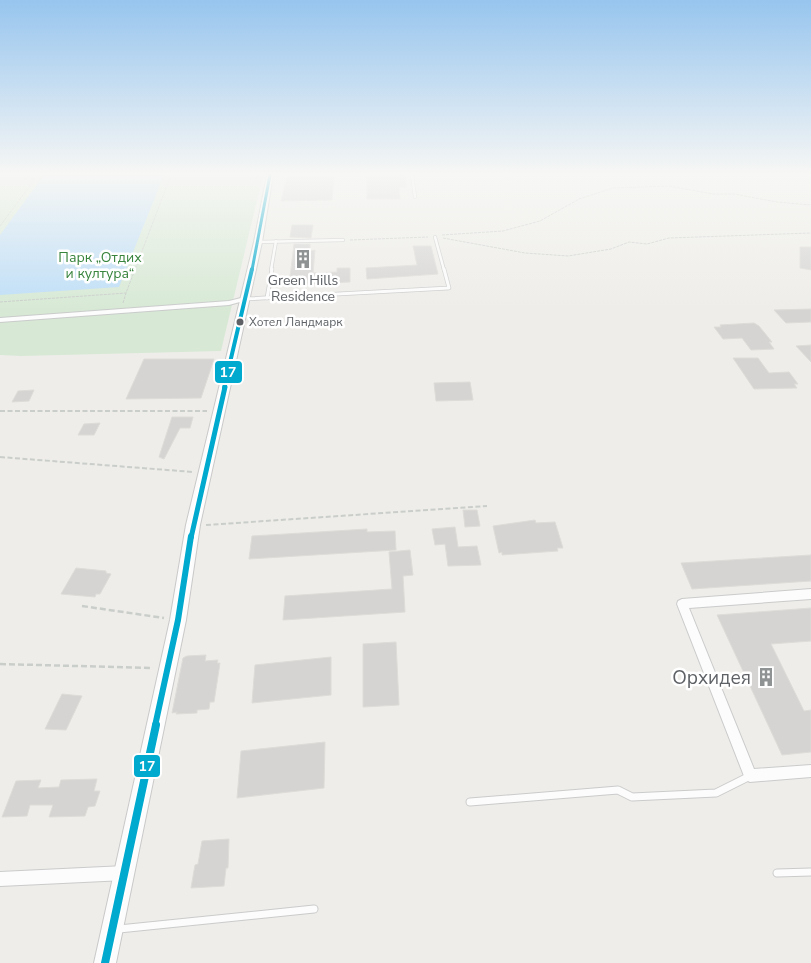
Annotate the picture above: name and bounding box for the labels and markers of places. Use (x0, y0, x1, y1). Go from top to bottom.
building icon: Green Hills Residence (292, 248, 314, 270)
place label: Green Hills Residence (268, 271, 338, 306)
place label: Хотел Ландмарк (249, 314, 343, 330)
marker: Хотел Ландмарк (235, 317, 245, 327)
place label: Орхидея (672, 665, 751, 691)
building icon: Орхидея (755, 666, 777, 688)

